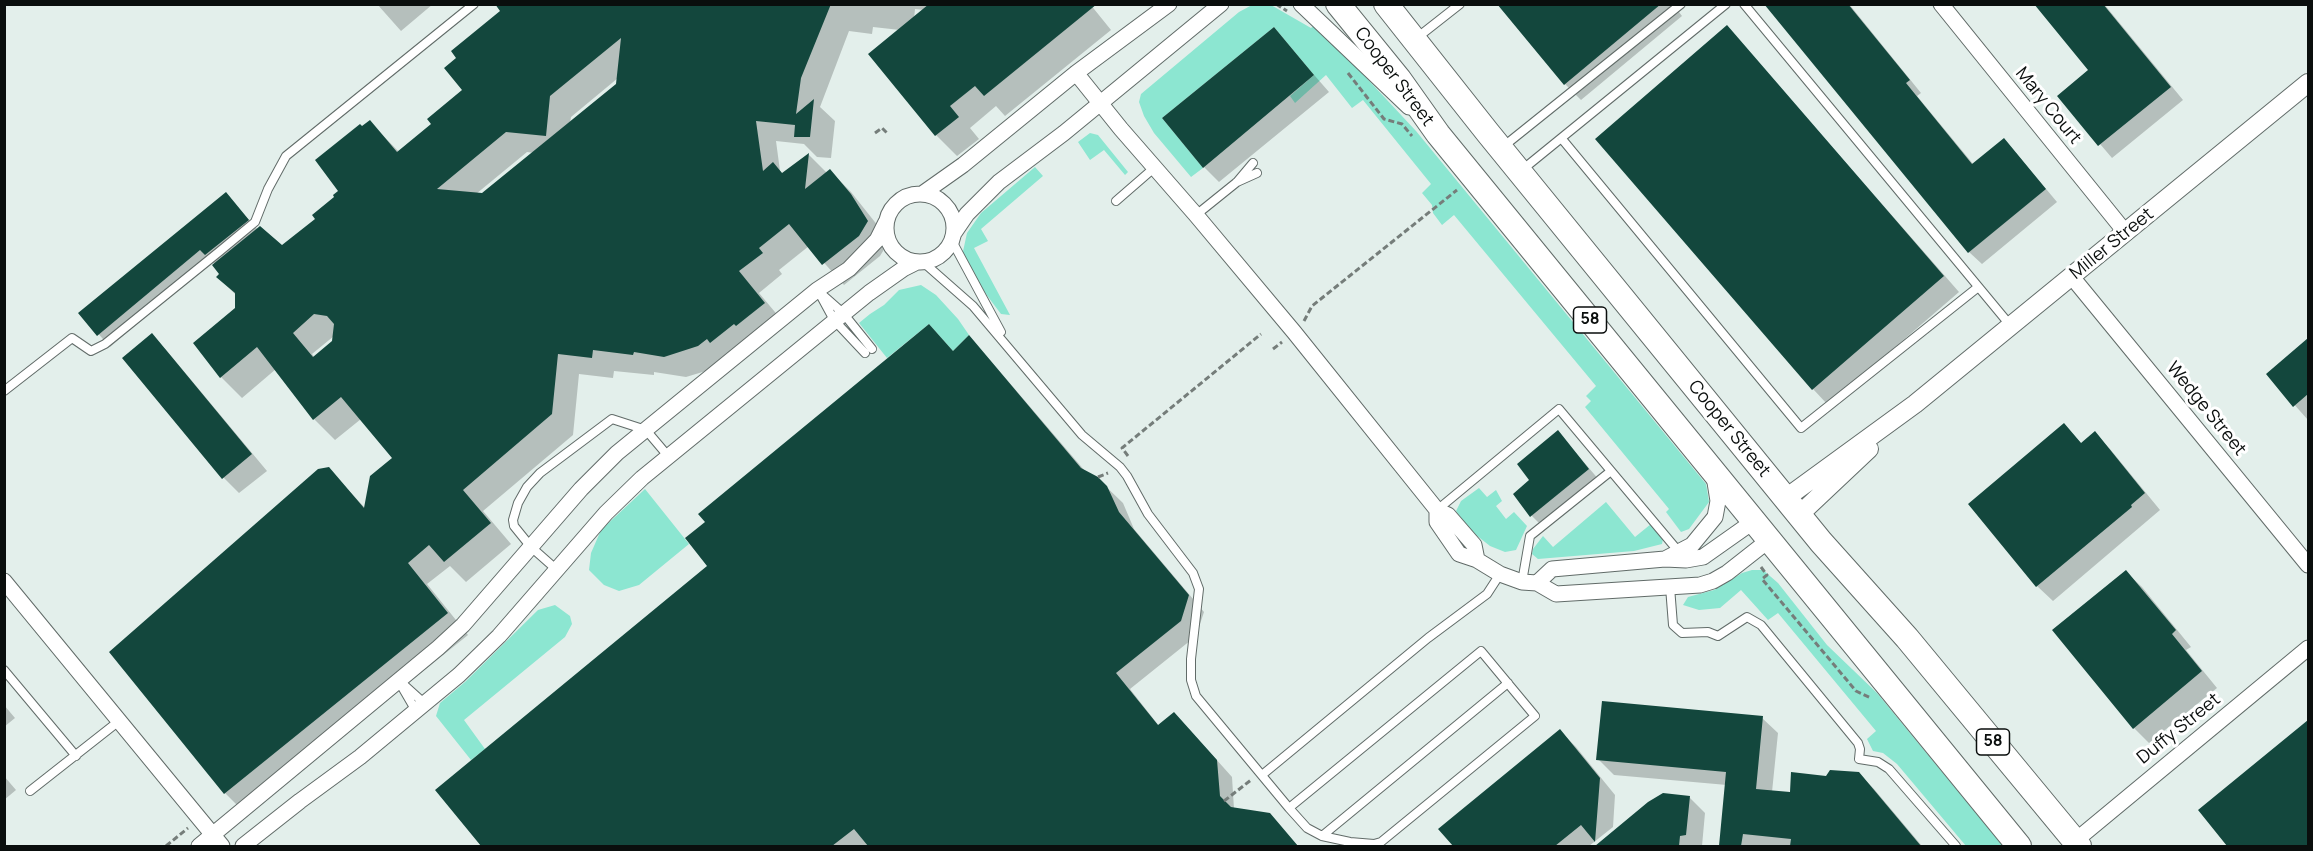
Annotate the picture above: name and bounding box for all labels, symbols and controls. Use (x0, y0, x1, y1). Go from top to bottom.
street label: Cooper Street (1350, 23, 1438, 131)
street label: Mary Court (2010, 63, 2086, 149)
street label: Miller Street (2066, 204, 2158, 284)
road number: 58 (1574, 307, 1606, 333)
street label: Wedge Street (2162, 358, 2250, 460)
street label: Cooper Street (1683, 376, 1775, 482)
street label: Duffy Street (2133, 689, 2225, 769)
road number: 58 (1976, 729, 2010, 755)

